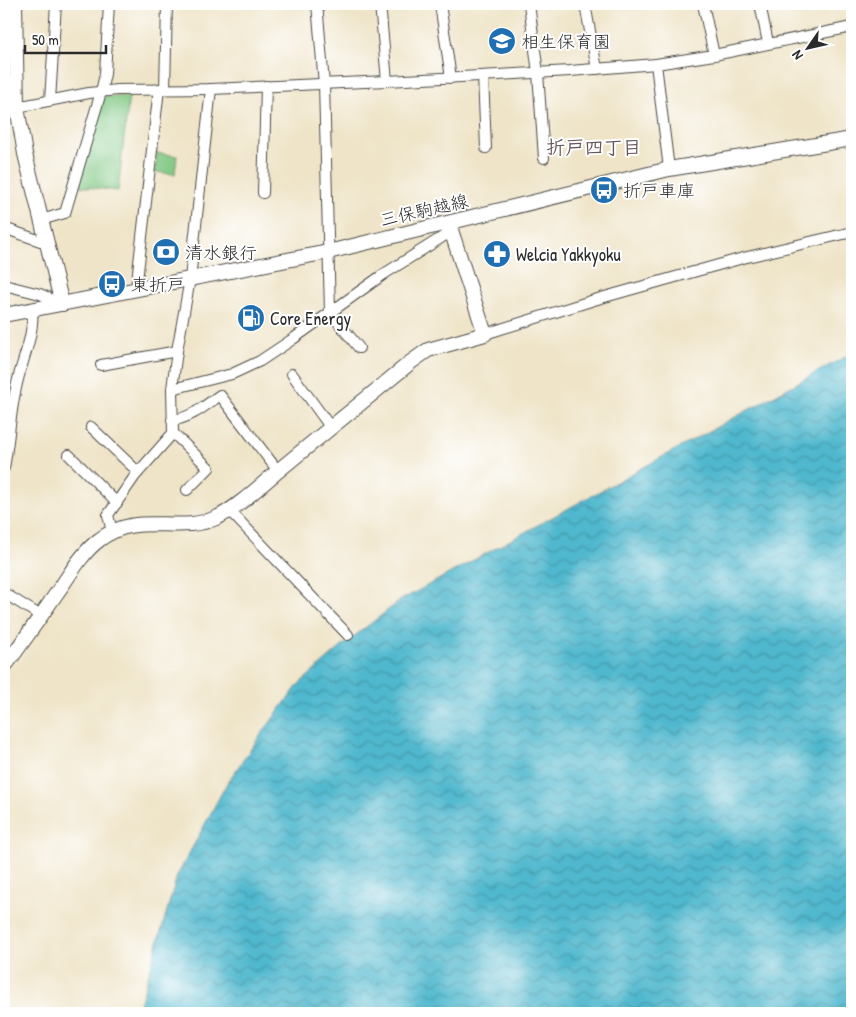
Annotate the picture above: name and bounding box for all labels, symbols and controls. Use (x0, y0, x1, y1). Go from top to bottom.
scale bar (25, 22, 106, 54)
north arrow (784, 22, 834, 72)
school or university icon: 相生保育園 (487, 26, 517, 56)
text: 50 m (32, 29, 59, 50)
place label: 相生保育園 (521, 29, 611, 54)
text: N (787, 47, 807, 64)
district label: 折戸四丁目 (546, 134, 642, 160)
bus stop icon: 折戸車庫 (589, 175, 619, 205)
place label: 折戸車庫 (623, 178, 695, 203)
street label: 三保駒越線 (377, 188, 471, 232)
bank icon: 清水銀行 (151, 237, 181, 267)
pharmacy icon: Welcia Yakkyoku (482, 239, 512, 269)
place label: 清水銀行 (185, 240, 257, 265)
place label: Welcia Yakkyoku (516, 242, 621, 267)
bus stop icon: 東折戸 (97, 269, 127, 299)
place label: 東折戸 (131, 272, 185, 297)
fuel station icon: Core Energy (236, 303, 266, 333)
place label: Core Energy (270, 306, 352, 331)

